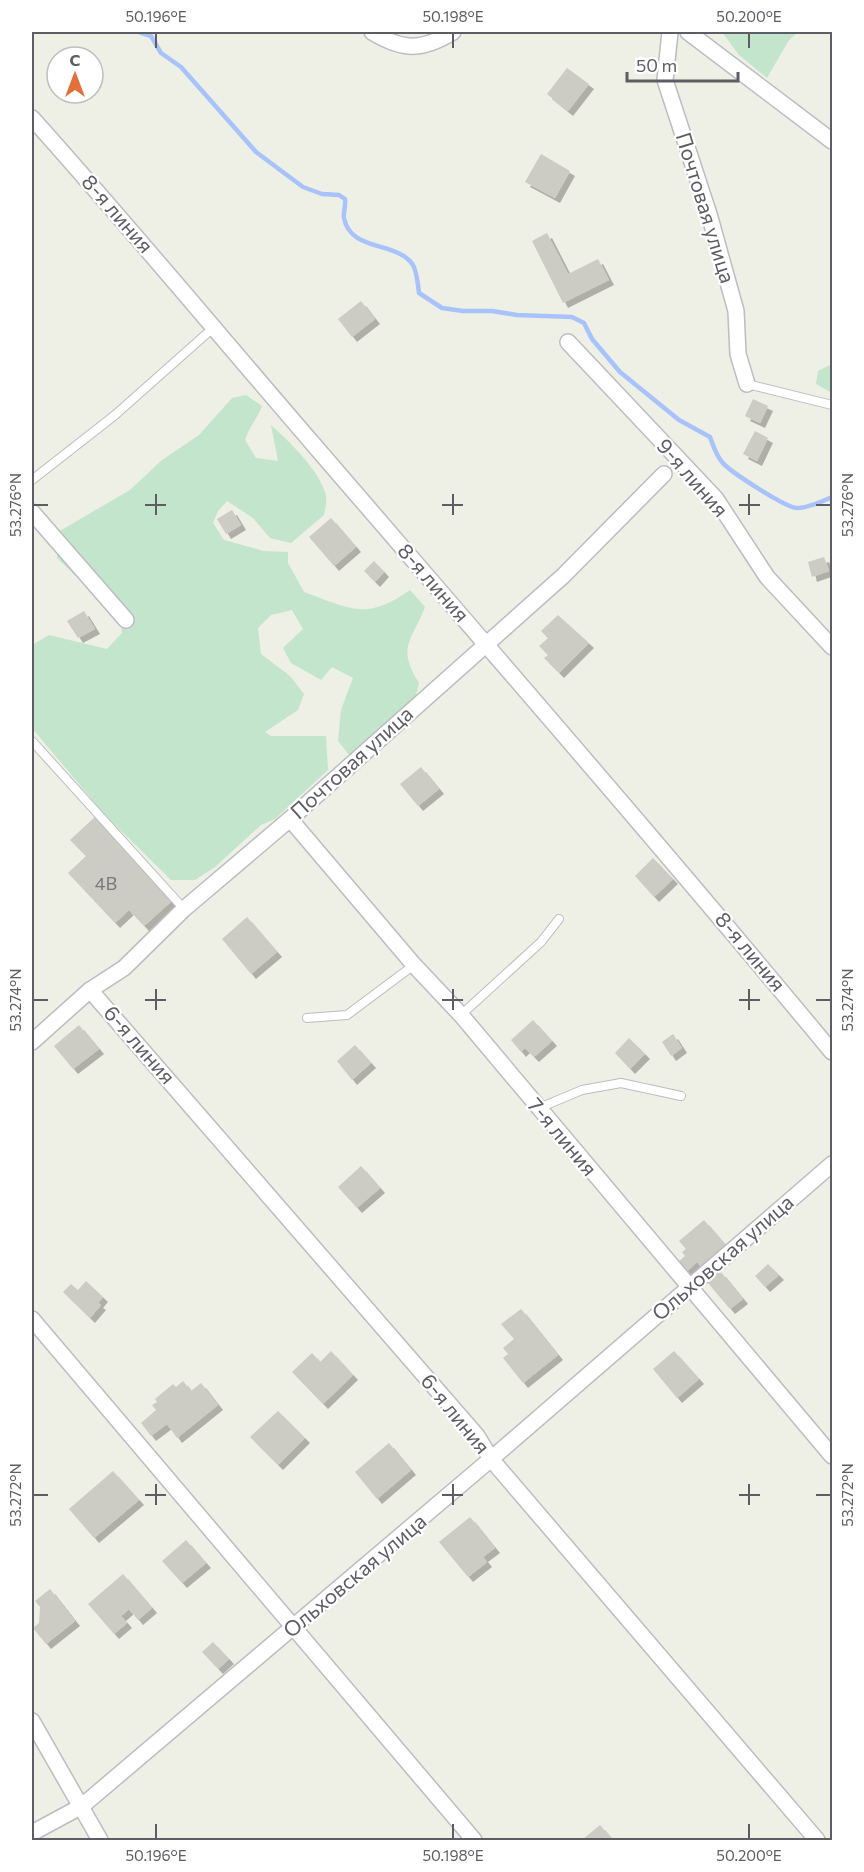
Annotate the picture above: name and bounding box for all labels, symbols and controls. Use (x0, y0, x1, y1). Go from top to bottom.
text: 50.196°E (125, 7, 187, 25)
text: 50.198°E (422, 7, 484, 25)
text: 50.200°E (716, 7, 782, 25)
north arrow (45, 45, 105, 105)
scale bar (627, 45, 738, 83)
text: С (70, 50, 81, 69)
text: 50 m (636, 54, 677, 76)
street label: Почтовая улица (672, 129, 741, 286)
street label: 8-я линия (77, 169, 159, 257)
street label: 9-я линия (652, 433, 734, 521)
text: 53.276°N (6, 473, 24, 537)
text: 53.276°N (838, 473, 856, 537)
street label: 8-я линия (393, 538, 475, 626)
street label: Почтовая улица (285, 700, 417, 823)
house number: 4В (95, 872, 117, 894)
street label: 8-я линия (711, 906, 792, 996)
text: 53.274°N (6, 968, 24, 1032)
text: 53.274°N (838, 968, 856, 1032)
street label: 6-я линия (99, 1000, 181, 1088)
street label: 7-я линия (523, 1092, 603, 1180)
street label: Ольховская улица (646, 1189, 798, 1325)
street label: 6-я линия (416, 1368, 496, 1458)
text: 53.272°N (6, 1463, 24, 1527)
text: 53.272°N (838, 1463, 856, 1527)
street label: Ольховская улица (277, 1508, 431, 1642)
text: 50.196°E (125, 1846, 187, 1864)
text: 50.198°E (422, 1846, 484, 1864)
text: 50.200°E (716, 1846, 782, 1864)

